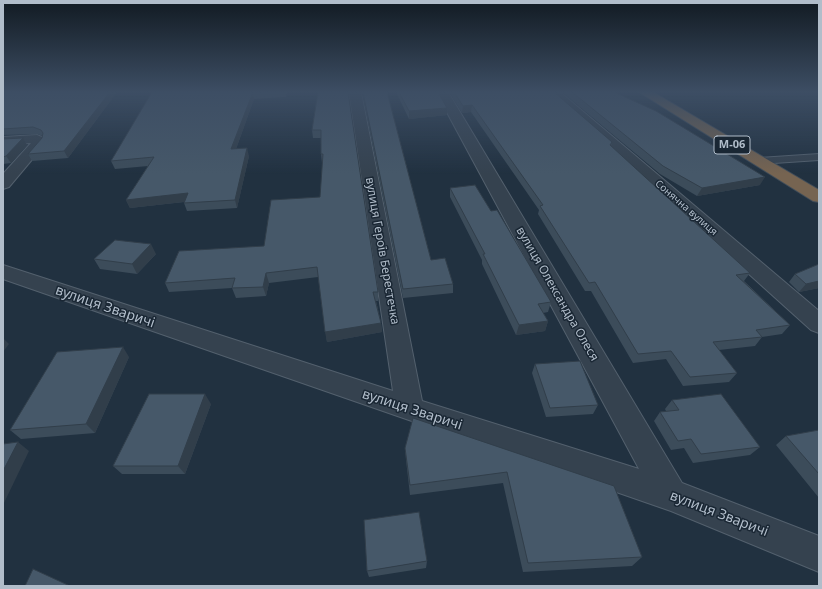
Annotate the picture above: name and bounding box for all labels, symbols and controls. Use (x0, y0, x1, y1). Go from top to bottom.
road number: М-06 (714, 136, 750, 154)
street label: вулиця Героїв Берестечка (362, 176, 402, 326)
street label: Сонячна вулиця (652, 178, 720, 238)
street label: вулиця Олександра Олеся (513, 224, 601, 364)
street label: вулиця Зваричі (53, 282, 157, 332)
street label: вулиця Зваричі (360, 386, 464, 434)
street label: вулиця Зваричі (667, 487, 771, 541)

